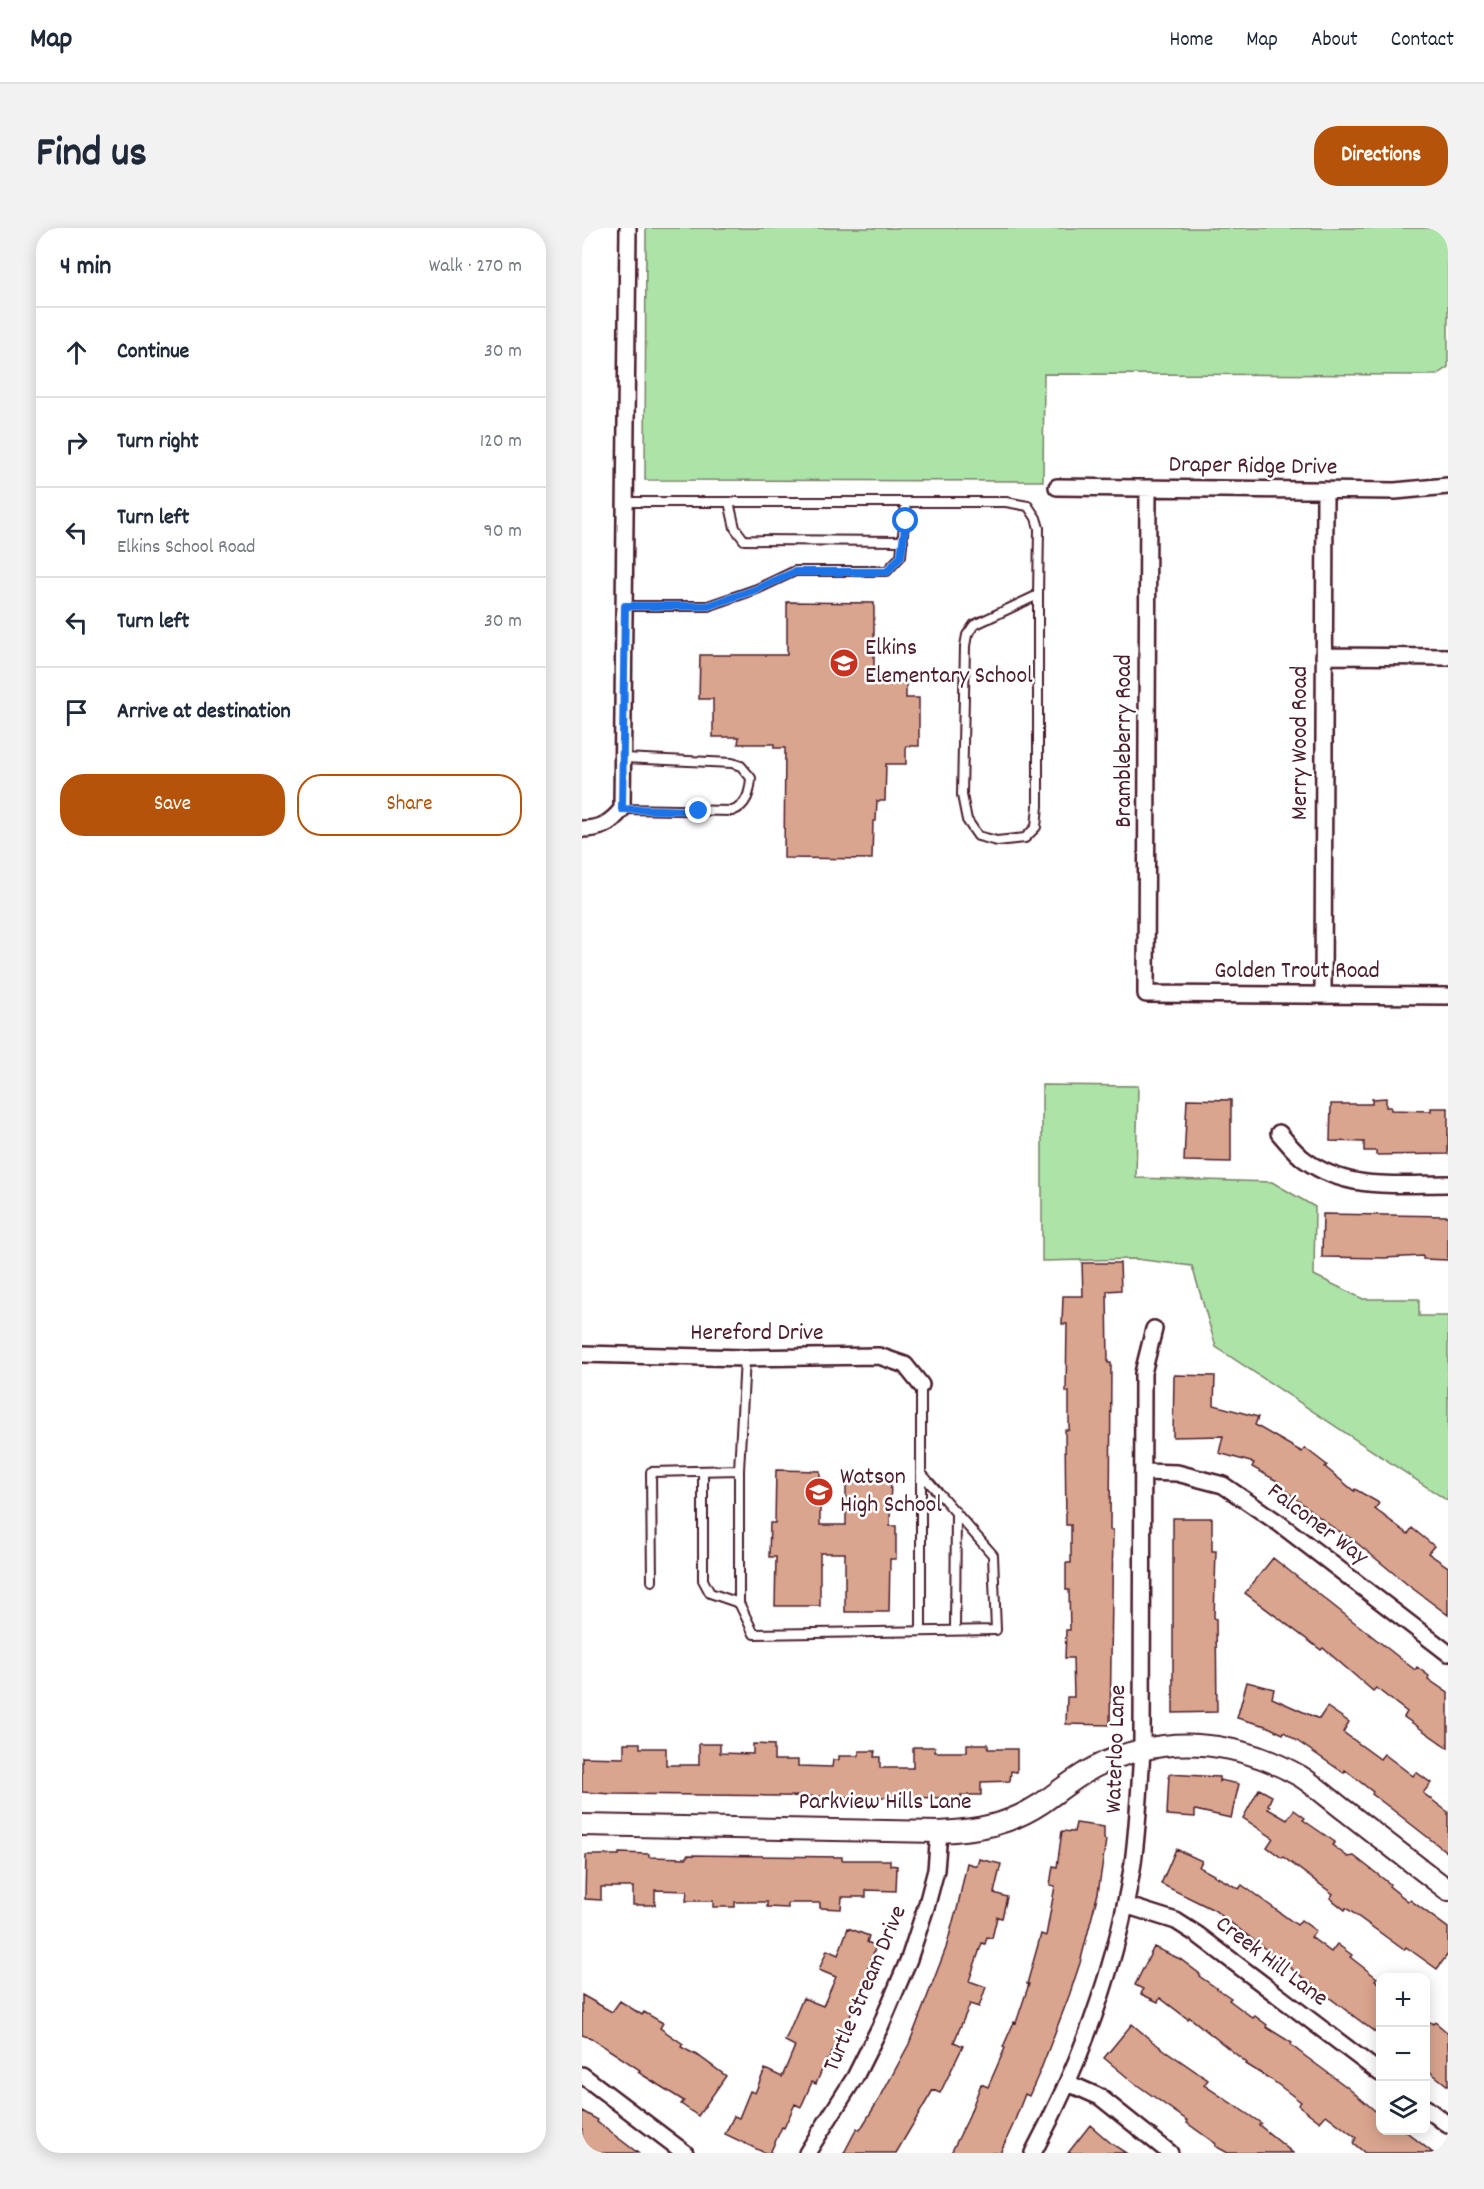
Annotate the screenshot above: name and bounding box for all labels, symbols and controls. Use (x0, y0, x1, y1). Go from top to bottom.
text: Map (30, 21, 72, 61)
text: Home (1169, 26, 1213, 56)
text: Map (1246, 26, 1278, 56)
text: About (1311, 26, 1358, 56)
text: Contact (1391, 26, 1454, 56)
text: Find us (36, 126, 147, 186)
button: Directions (1314, 126, 1448, 186)
text: 4 min (60, 249, 111, 286)
text: Walk · 270 m (429, 253, 522, 281)
icon: ahead (60, 336, 93, 369)
text: Continue (117, 337, 189, 368)
text: 30 m (484, 338, 522, 366)
icon: right (60, 426, 93, 459)
text: Turn right (117, 427, 199, 458)
text: 120 m (480, 428, 522, 456)
street label: Draper Ridge Drive (1168, 449, 1338, 485)
text: Turn left (117, 503, 189, 534)
route start (892, 507, 918, 533)
icon: left (60, 516, 93, 549)
text: 90 m (484, 518, 522, 546)
text: Elkins School Road (117, 534, 256, 562)
icon: left (60, 606, 93, 639)
text: Turn left (117, 607, 189, 638)
text: 30 m (484, 608, 522, 636)
place label: Elkins Elementary School (865, 632, 1033, 694)
school or university icon: Elkins Elementary School (828, 647, 860, 679)
street label: Brambleberry Road (1108, 654, 1142, 828)
street label: Merry Wood Road (1284, 666, 1318, 820)
icon: arrive (60, 696, 93, 729)
text: Arrive at destination (117, 697, 291, 728)
button: Save (60, 774, 285, 836)
button: Share (297, 774, 522, 836)
route end (685, 797, 711, 823)
street label: Golden Trout Road (1214, 955, 1380, 989)
street label: Hereford Drive (690, 1317, 824, 1351)
place label: Watson High School (840, 1461, 942, 1523)
school or university icon: Watson High School (803, 1476, 835, 1508)
street label: Falconer Way (1259, 1476, 1376, 1575)
street label: Waterloo Lane (1098, 1684, 1136, 1814)
street label: Parkview Hills Lane (798, 1786, 972, 1820)
street label: Turtle Stream Drive (816, 1900, 916, 2078)
street label: Creek Hill Lane (1207, 1908, 1335, 2016)
map controls (1376, 1973, 1430, 2135)
button: + (1376, 1973, 1430, 2027)
button: − (1376, 2027, 1430, 2081)
button: layers (1376, 2081, 1430, 2135)

